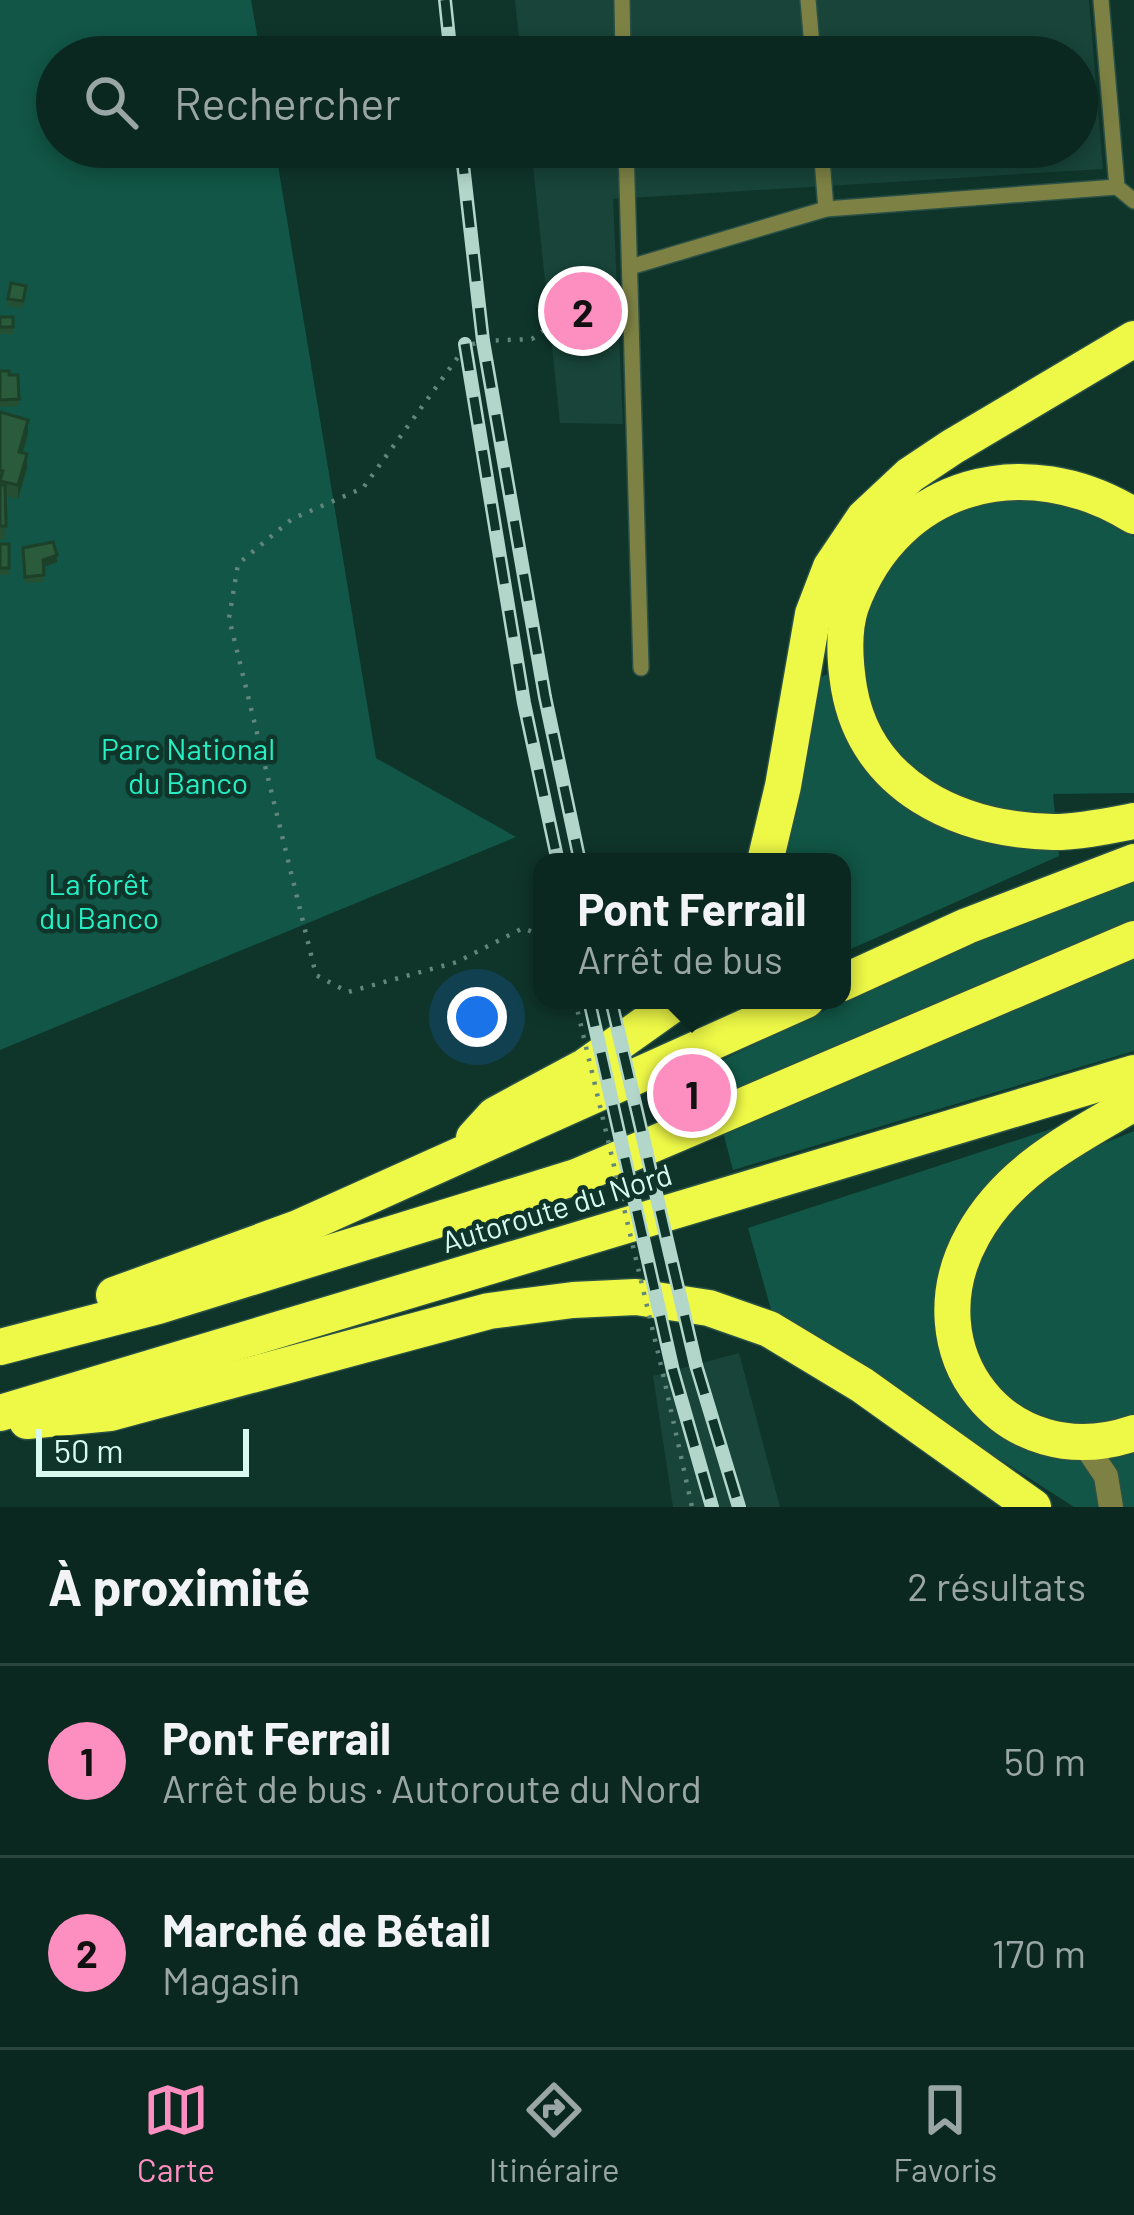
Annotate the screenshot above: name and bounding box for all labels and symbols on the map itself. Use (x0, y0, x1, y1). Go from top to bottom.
pin: 2 (544, 266, 622, 356)
park label: Parc National du Banco (101, 730, 275, 800)
park label: La forêt du Banco (39, 865, 159, 935)
your location (447, 987, 507, 1047)
pin: 1 (653, 1048, 731, 1138)
street label: Autoroute du Nord (437, 1155, 676, 1259)
scale bar (36, 1423, 249, 1476)

